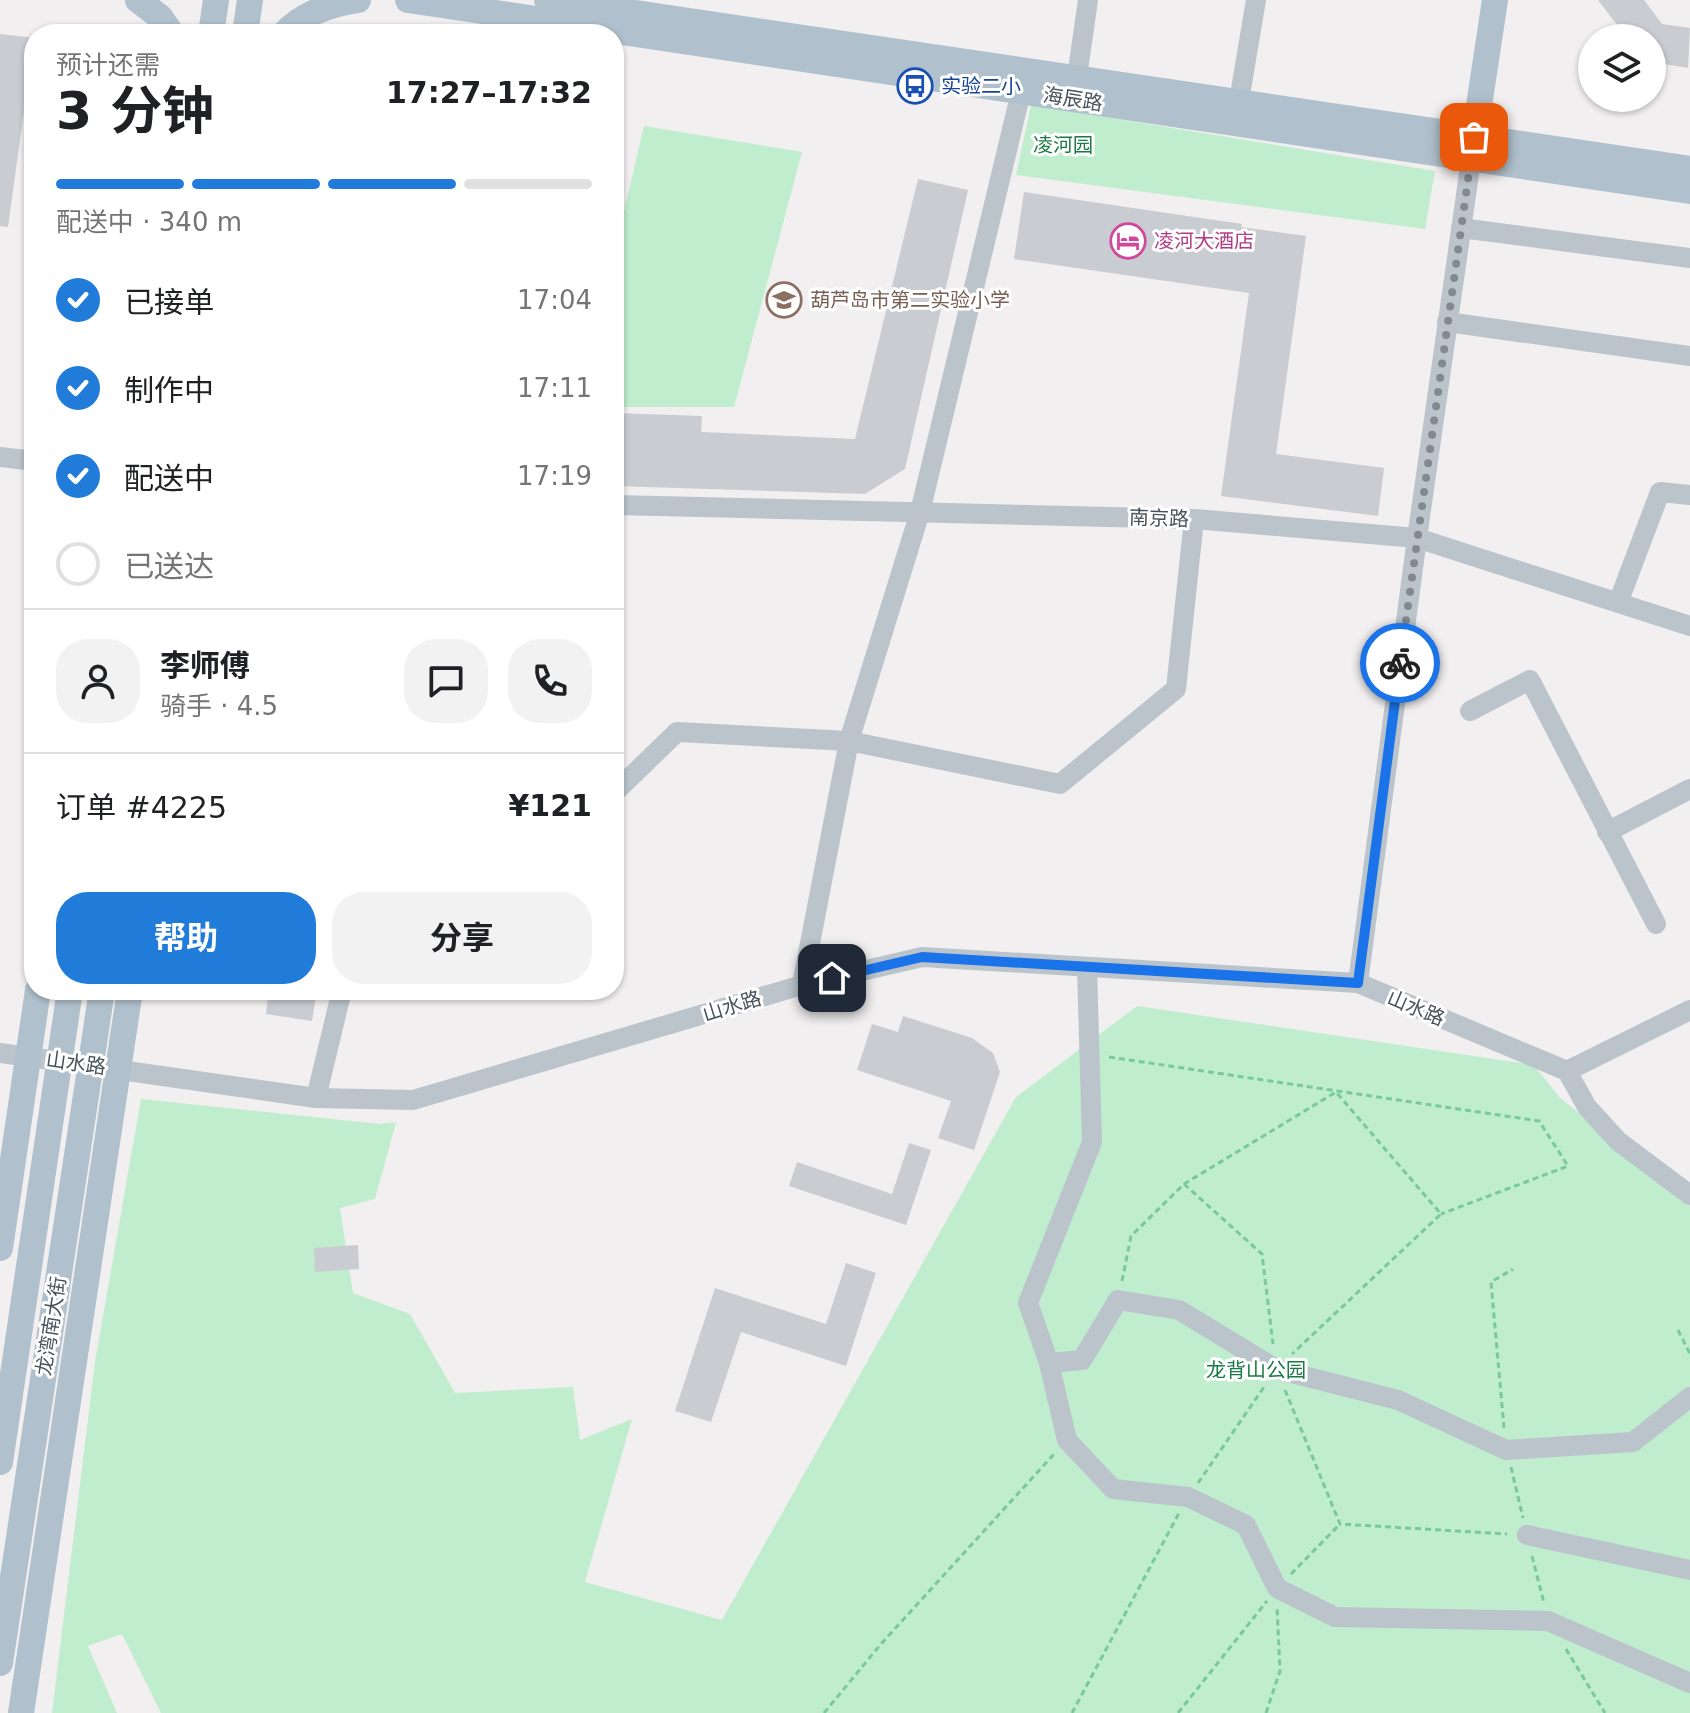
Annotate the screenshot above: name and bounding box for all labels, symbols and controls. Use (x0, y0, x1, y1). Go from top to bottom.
map controls (1578, 24, 1666, 112)
button: layers (1578, 24, 1666, 112)
text: 预计还需 (56, 50, 160, 80)
bus stop icon: 实验二小 (896, 67, 934, 105)
place label: 实验二小 (941, 74, 1021, 98)
text: 17:27–17:32 (386, 75, 592, 110)
text: 3 分钟 (56, 81, 214, 141)
street label: 海辰路 (1041, 82, 1105, 116)
pin (1440, 103, 1508, 171)
icon: bag (1452, 115, 1496, 159)
park label: 凌河园 (1033, 133, 1093, 157)
text: 配送中 · 340 m (56, 207, 242, 237)
hotel icon: 凌河大酒店 (1109, 222, 1147, 260)
place label: 凌河大酒店 (1154, 229, 1254, 253)
icon: check (56, 278, 100, 322)
school or university icon: 葫芦岛市第二实验小学 (765, 281, 803, 319)
text: 已接单 (124, 285, 214, 320)
text: 17:04 (517, 285, 592, 315)
place label: 葫芦岛市第二实验小学 (810, 288, 1010, 312)
icon: check (56, 366, 100, 410)
text: 制作中 (124, 373, 214, 408)
text: 17:11 (517, 373, 592, 403)
icon: check (56, 454, 100, 498)
text: 配送中 (124, 461, 214, 496)
text: 17:19 (517, 461, 592, 491)
street label: 南京路 (1129, 505, 1189, 531)
text: 已送达 (124, 549, 214, 584)
courier (1360, 623, 1440, 703)
button: person (56, 639, 140, 723)
button: chat (404, 639, 488, 723)
button: phone (508, 639, 592, 723)
icon: bike (1378, 641, 1422, 685)
text: 李师傅 (160, 648, 250, 683)
text: 骑手 · 4.5 (160, 691, 278, 721)
text: ¥121 (509, 788, 592, 823)
text: 订单 #4225 (56, 790, 227, 825)
button: 帮助 (56, 892, 316, 984)
button: 分享 (332, 892, 592, 984)
pin (798, 944, 866, 1012)
icon: home (810, 956, 854, 1000)
street label: 山水路 (1384, 985, 1448, 1031)
street label: 山水路 (700, 986, 764, 1026)
street label: 山水路 (45, 1047, 107, 1079)
street label: 龙湾南大街 (31, 1275, 71, 1377)
park label: 龙背山公园 (1206, 1358, 1306, 1382)

